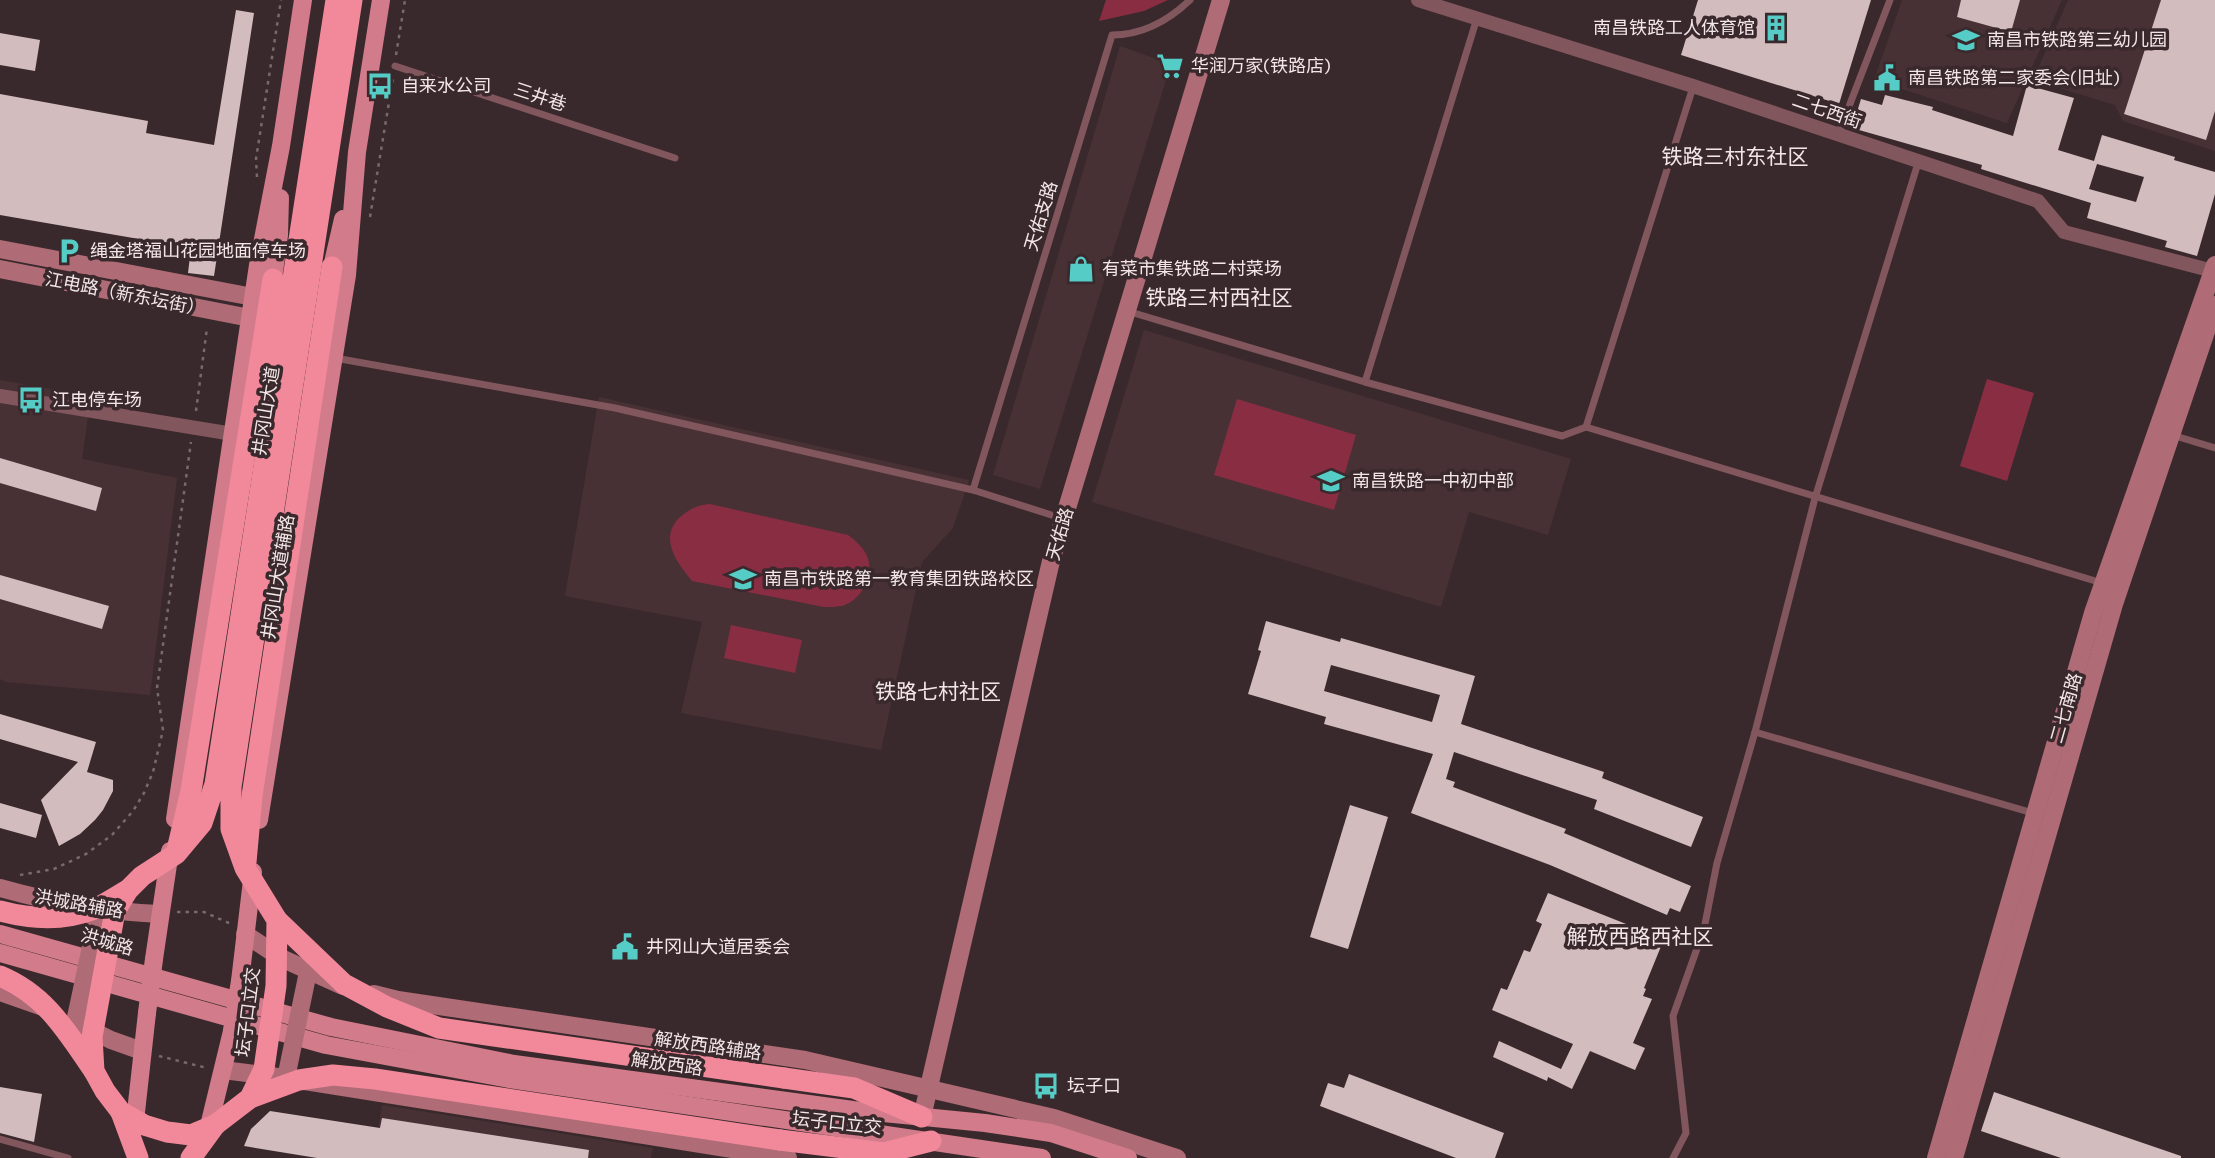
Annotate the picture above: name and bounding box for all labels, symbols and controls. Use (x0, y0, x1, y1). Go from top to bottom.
building icon: 南昌铁路工人体育馆 (1761, 13, 1791, 43)
place label: 南昌铁路工人体育馆 (1593, 16, 1755, 38)
school or university icon: 南昌市铁路第三幼儿园 (1951, 25, 1981, 55)
place label: 南昌市铁路第三幼儿园 (1987, 28, 2167, 50)
supermarket icon: 华润万家(铁路店) (1155, 51, 1185, 81)
place label: 华润万家(铁路店) (1191, 54, 1331, 76)
public building icon: 南昌铁路第二家委会(旧址) (1872, 63, 1902, 93)
place label: 南昌铁路第二家委会(旧址) (1908, 66, 2120, 88)
bus stop icon: 自来水公司 (365, 71, 395, 101)
place label: 自来水公司 (401, 74, 491, 96)
street label: 三井巷 (511, 77, 569, 115)
street label: 二七西街 (1790, 88, 1865, 132)
district label: 铁路三村东社区 (1662, 143, 1809, 168)
street label: 天佑支路 (1019, 178, 1061, 253)
parking icon: 绳金塔福山花园地面停车场 (54, 236, 84, 266)
place label: 绳金塔福山花园地面停车场 (90, 239, 306, 261)
shop icon: 有菜市集铁路二村菜场 (1066, 254, 1096, 284)
place label: 有菜市集铁路二村菜场 (1102, 257, 1282, 279)
street label: 江电路（新东坛街） (44, 267, 207, 319)
district label: 铁路三村西社区 (1146, 284, 1293, 309)
street label: 井冈山大道 (247, 365, 283, 457)
bus stop icon: 江电停车场 (16, 385, 46, 415)
place label: 江电停车场 (52, 388, 142, 410)
school or university icon: 南昌铁路一中初中部 (1316, 466, 1346, 496)
place label: 南昌铁路一中初中部 (1352, 469, 1514, 491)
street label: 天佑路 (1041, 505, 1077, 563)
street label: 井冈山大道辅路 (256, 513, 298, 641)
school or university icon: 南昌市铁路第一教育集团铁路校区 (728, 564, 758, 594)
place label: 南昌市铁路第一教育集团铁路校区 (764, 567, 1034, 589)
street label: 二七南路 (2045, 670, 2086, 745)
district label: 铁路七村社区 (875, 678, 1001, 703)
street label: 洪城路辅路 (33, 884, 125, 922)
street label: 洪城路 (78, 923, 136, 959)
district label: 解放西路西社区 (1567, 923, 1714, 948)
public building icon: 井冈山大道居委会 (610, 932, 640, 962)
place label: 井冈山大道居委会 (646, 935, 790, 957)
street label: 坛子口立交 (231, 966, 263, 1058)
street label: 解放西路辅路 (653, 1028, 763, 1064)
street label: 解放西路 (630, 1048, 704, 1080)
bus stop icon: 坛子口 (1031, 1071, 1061, 1101)
place label: 坛子口 (1067, 1074, 1121, 1096)
street label: 坛子口立交 (791, 1106, 883, 1138)

